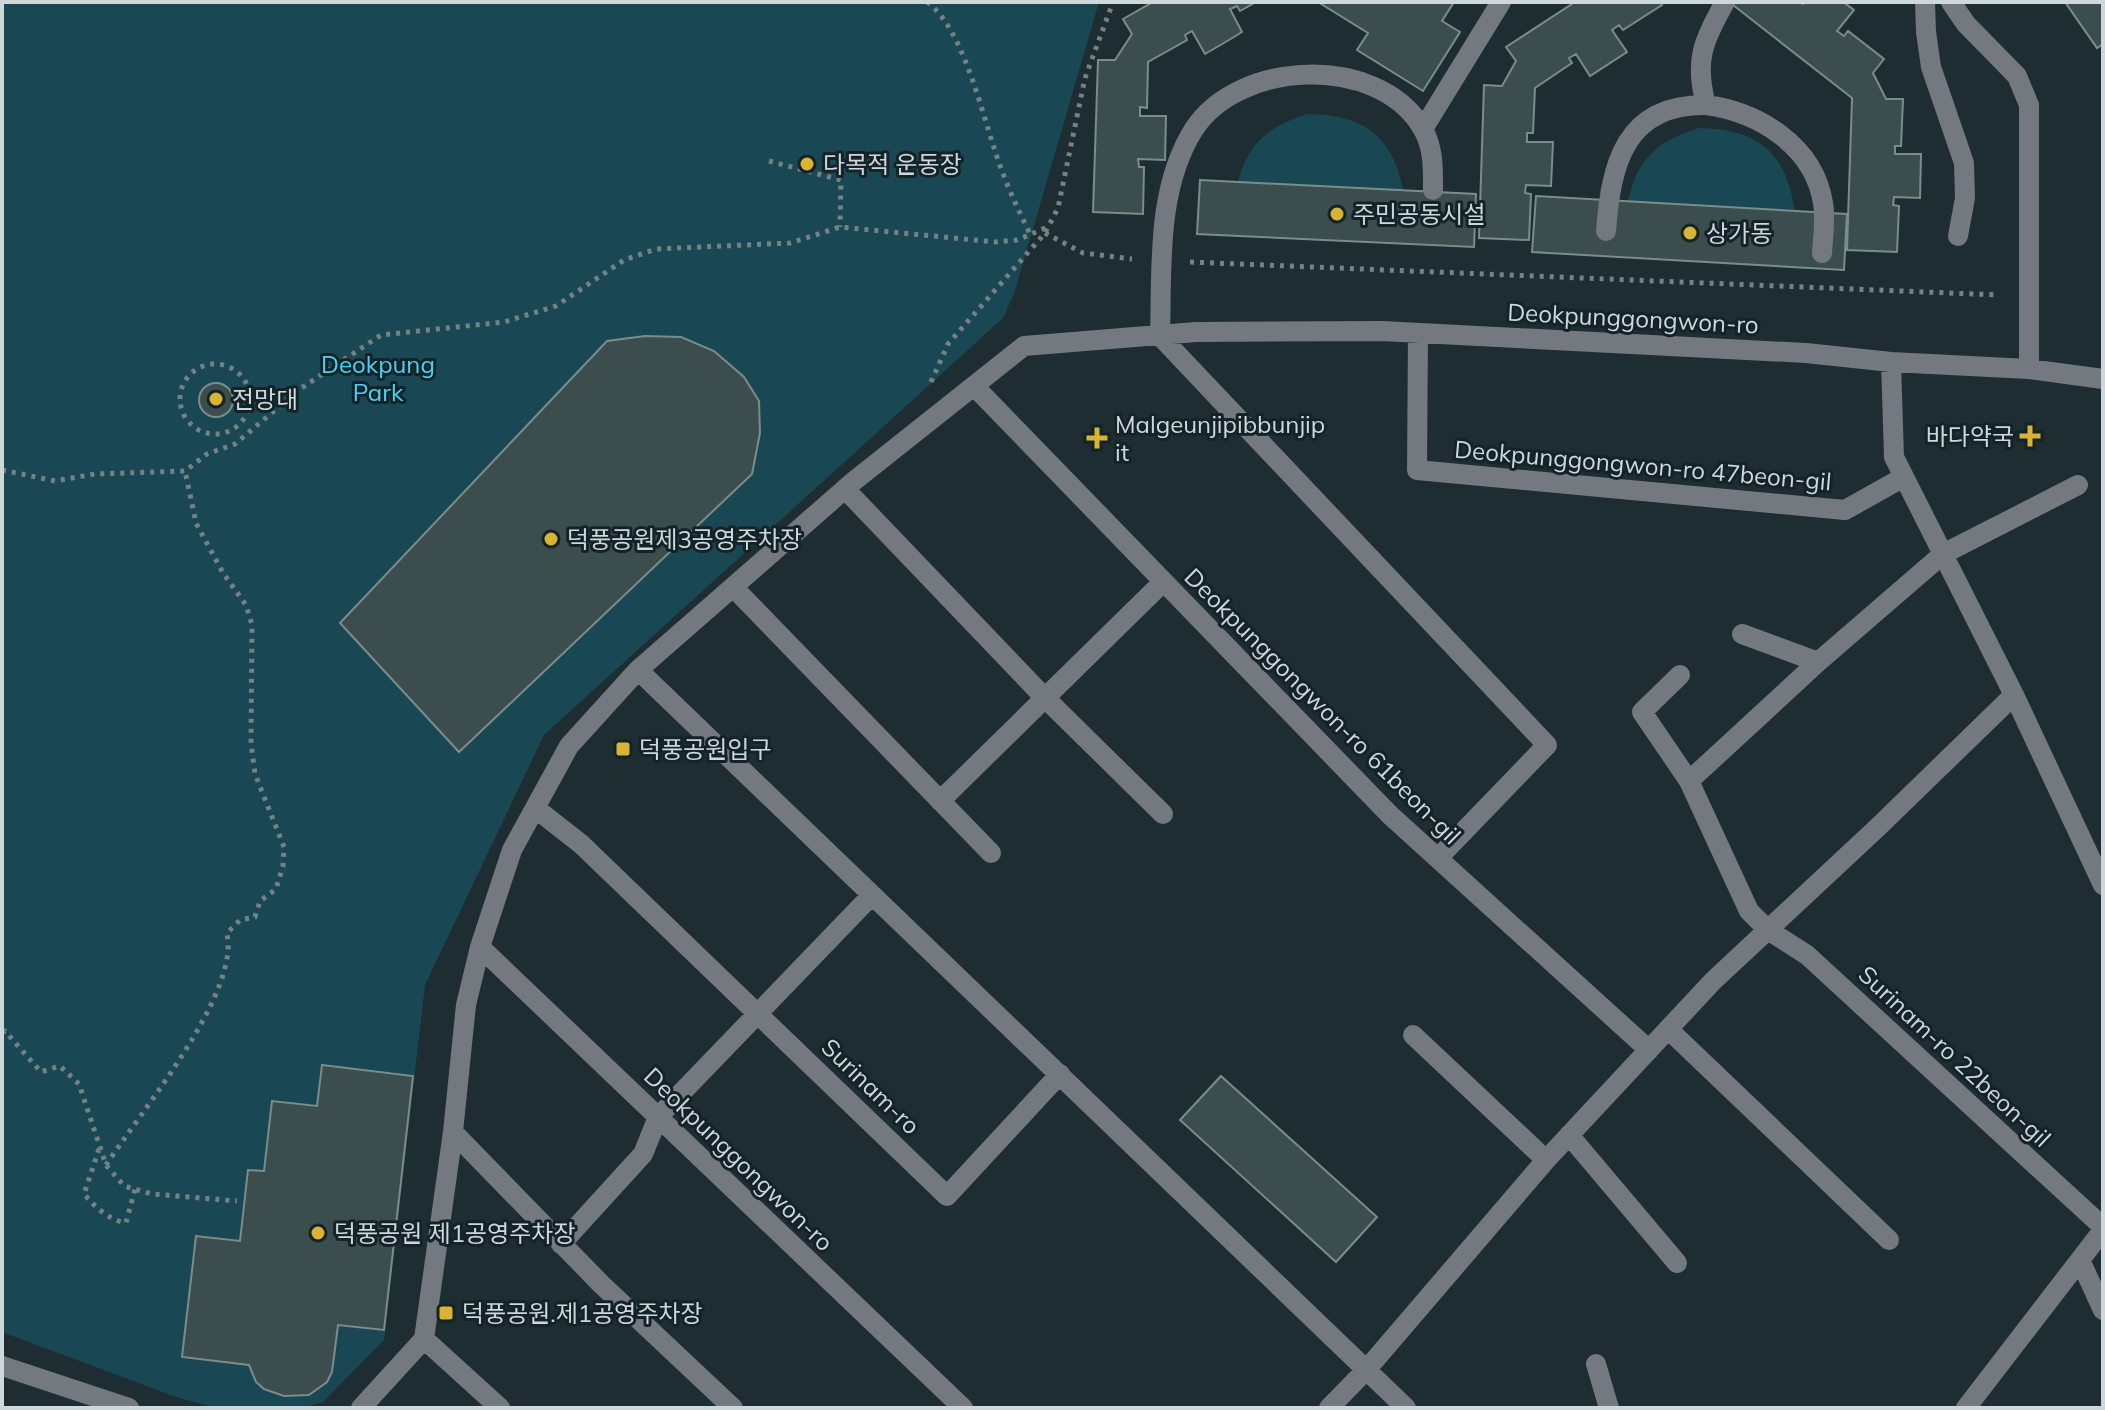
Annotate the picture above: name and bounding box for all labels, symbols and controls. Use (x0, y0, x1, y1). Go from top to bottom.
place label: 다목적 운동장 (823, 149, 962, 179)
marker: 다목적 운동장 (798, 155, 816, 173)
place label: 주민공동시설 (1353, 199, 1485, 229)
marker: 주민공동시설 (1328, 205, 1346, 223)
place label: 상가동 (1706, 218, 1772, 248)
marker: 상가동 (1681, 224, 1699, 242)
street label: Deokpunggongwon-ro (1507, 296, 1759, 340)
park label: Deokpung Park (321, 349, 435, 407)
place label: 전망대 (232, 384, 298, 414)
marker: 전망대 (207, 390, 225, 408)
place label: Malgeunjipibbunjip it (1115, 409, 1325, 467)
place label: 바다약국 (1926, 421, 2014, 451)
marker: Malgeunjipibbunjip it (1086, 427, 1108, 449)
marker: 바다약국 (2021, 427, 2039, 445)
street label: Deokpunggongwon-ro 47beon-gil (1453, 434, 1833, 496)
place label: 덕풍공원제3공영주차장 (567, 524, 802, 554)
marker: 덕풍공원제3공영주차장 (542, 530, 560, 548)
street label: Deokpunggongwon-ro 61beon-gil (1179, 562, 1467, 850)
place label: 덕풍공원입구 (639, 734, 771, 764)
marker: 덕풍공원입구 (614, 740, 632, 758)
street label: Surinam-ro 22beon-gil (1853, 959, 2057, 1153)
street label: Surinam-ro (816, 1032, 926, 1140)
street label: Deokpunggongwon-ro (638, 1061, 840, 1257)
place label: 덕풍공원 제1공영주차장 (334, 1218, 575, 1248)
marker: 덕풍공원 제1공영주차장 (309, 1224, 327, 1242)
place label: 덕풍공원.제1공영주차장 (462, 1298, 703, 1328)
marker: 덕풍공원.제1공영주차장 (437, 1304, 455, 1322)

